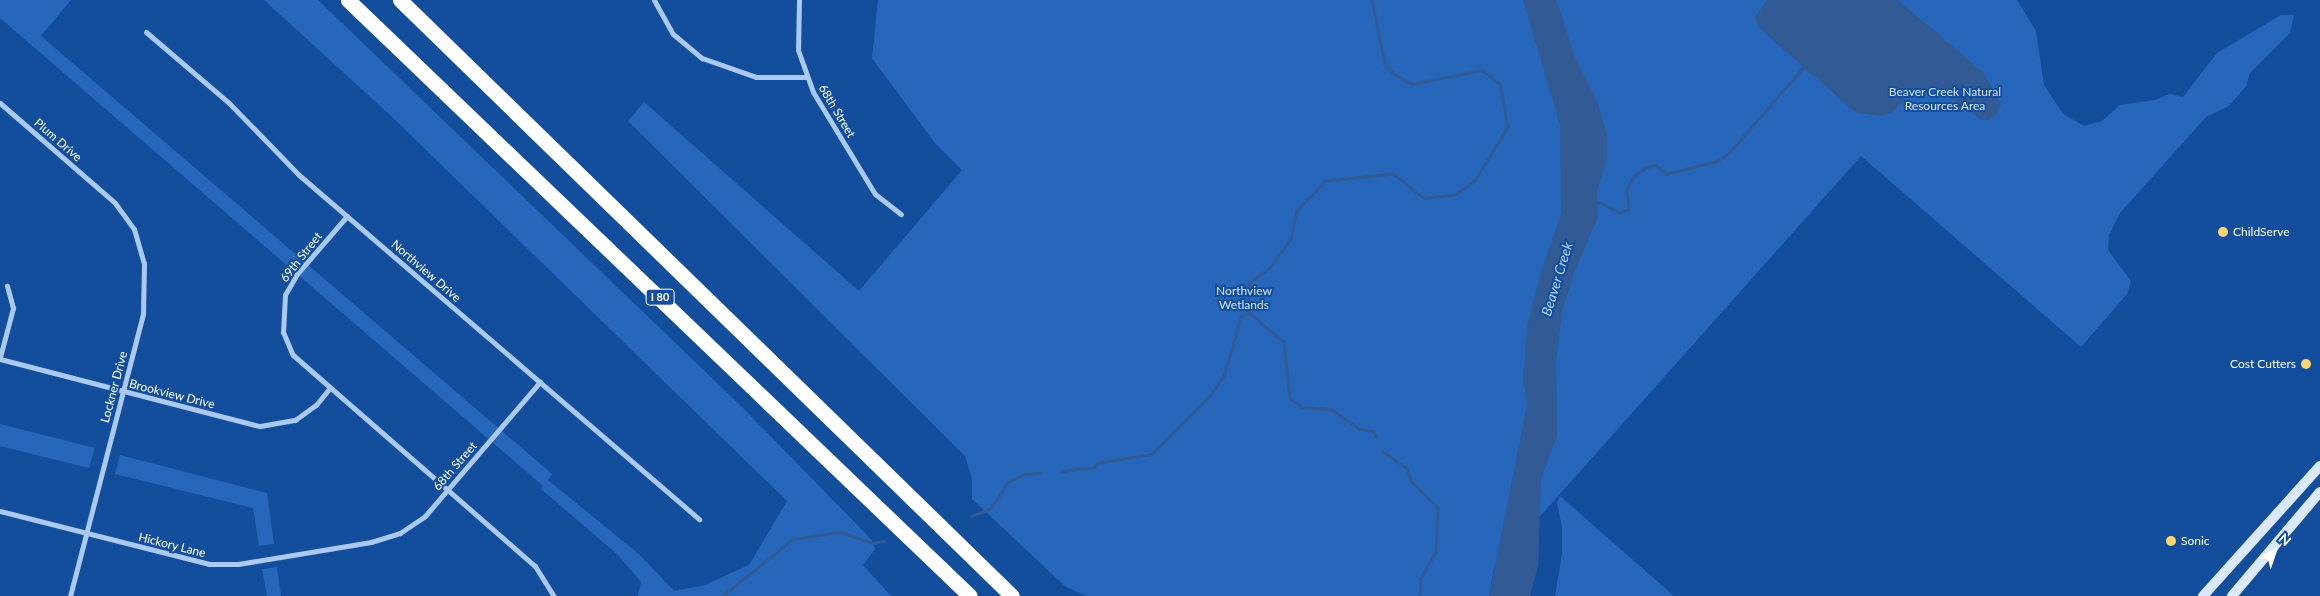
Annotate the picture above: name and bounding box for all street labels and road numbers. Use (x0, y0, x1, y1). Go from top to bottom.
street label: 68th Street (815, 82, 859, 140)
street label: Plum Drive (31, 115, 85, 165)
street label: 69th Street (277, 229, 325, 285)
street label: Northview Drive (388, 237, 464, 305)
road number: I 80 (645, 288, 675, 306)
street label: Lockner Drive (98, 350, 130, 424)
street label: Brookview Drive (128, 376, 216, 412)
street label: 68th Street (430, 439, 480, 493)
street label: Hickory Lane (137, 530, 207, 560)

